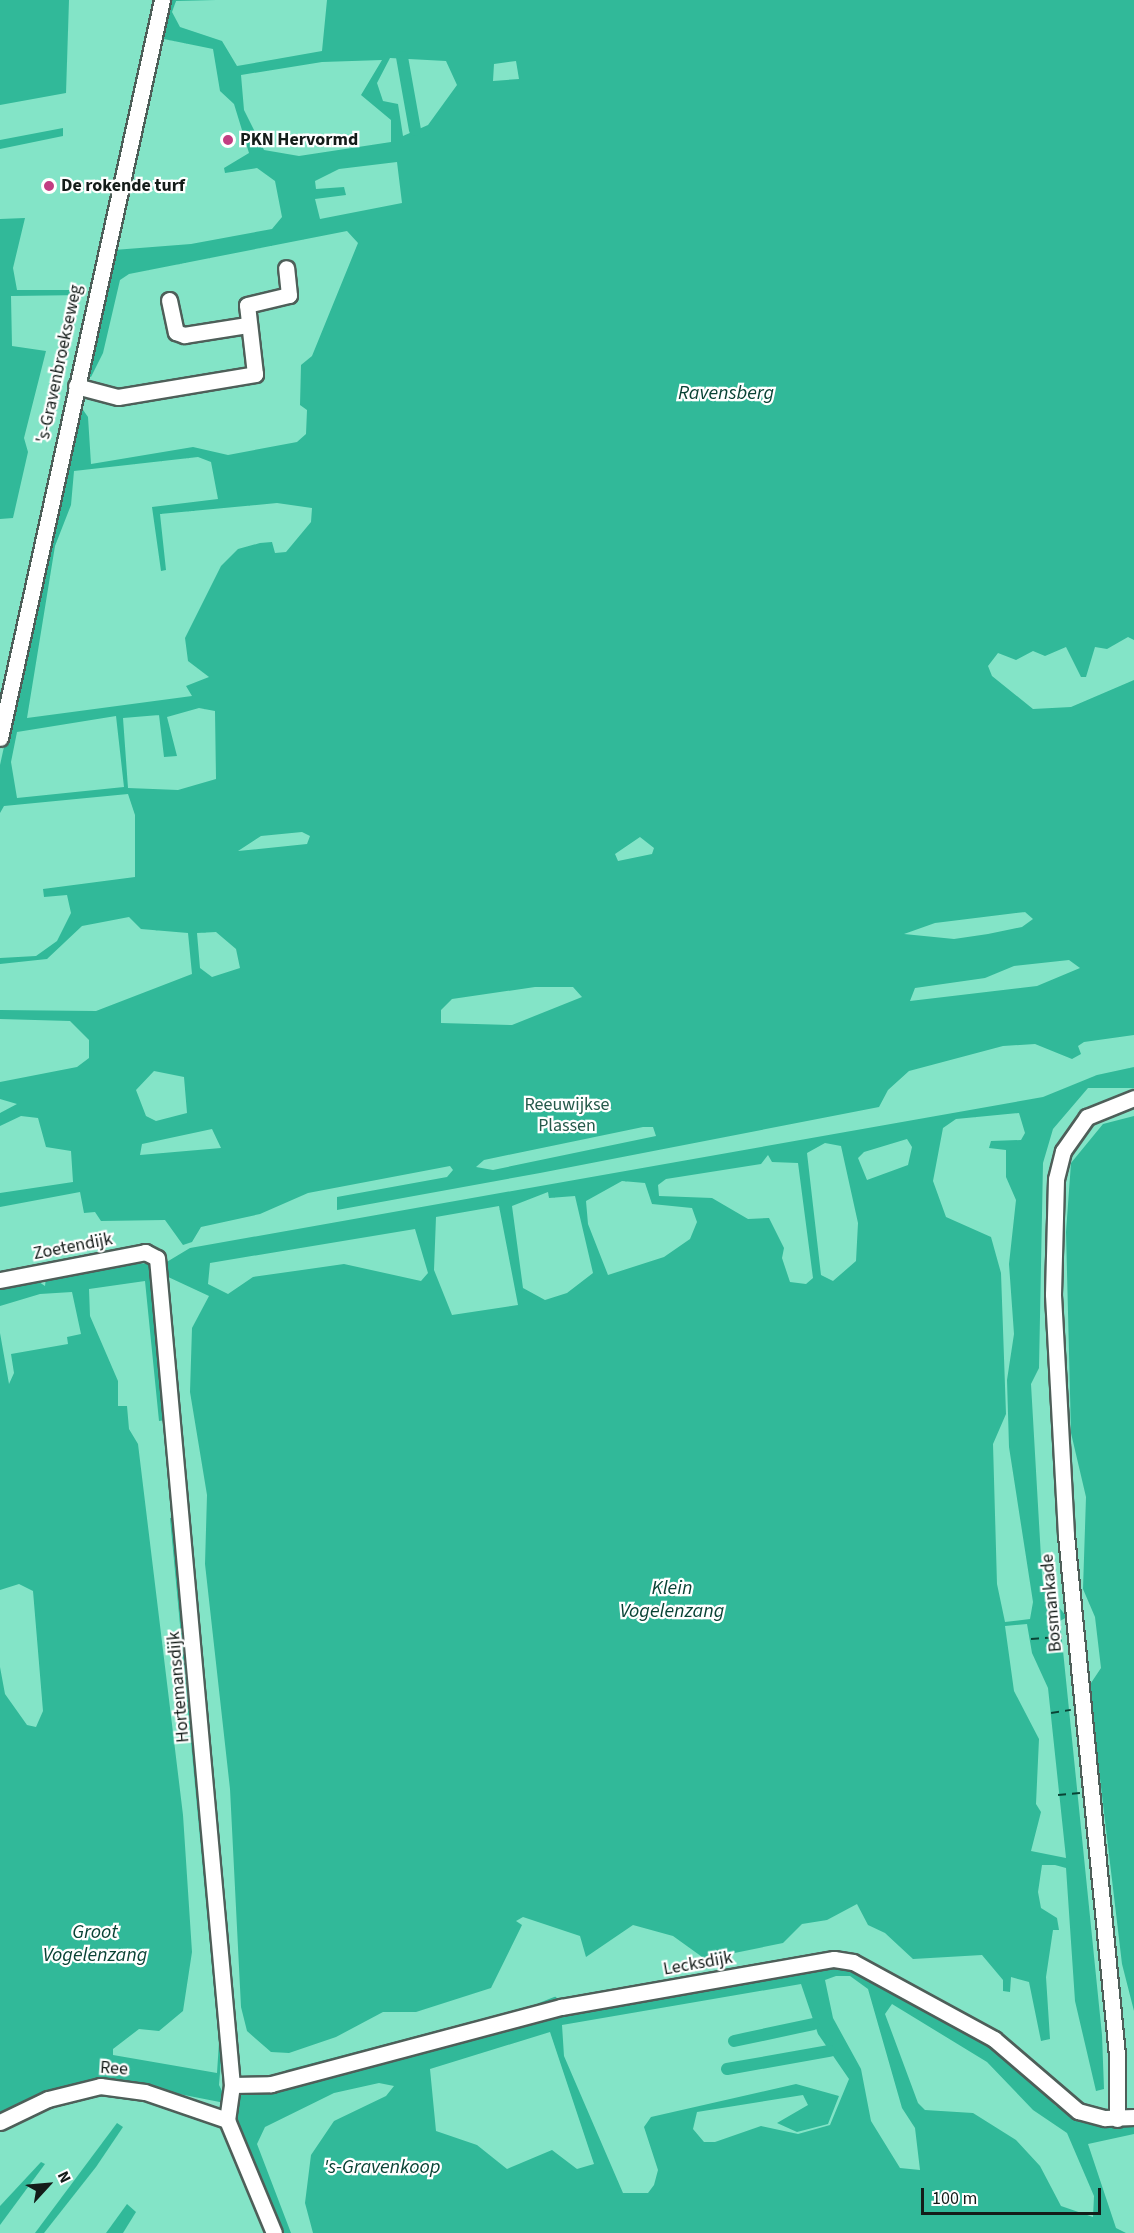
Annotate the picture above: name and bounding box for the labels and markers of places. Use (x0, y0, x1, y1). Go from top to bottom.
place label: PKN Hervormd (240, 129, 358, 151)
marker: PKN Hervormd (221, 133, 235, 147)
place label: De rokende turf (61, 175, 185, 197)
marker: De rokende turf (42, 179, 56, 193)

